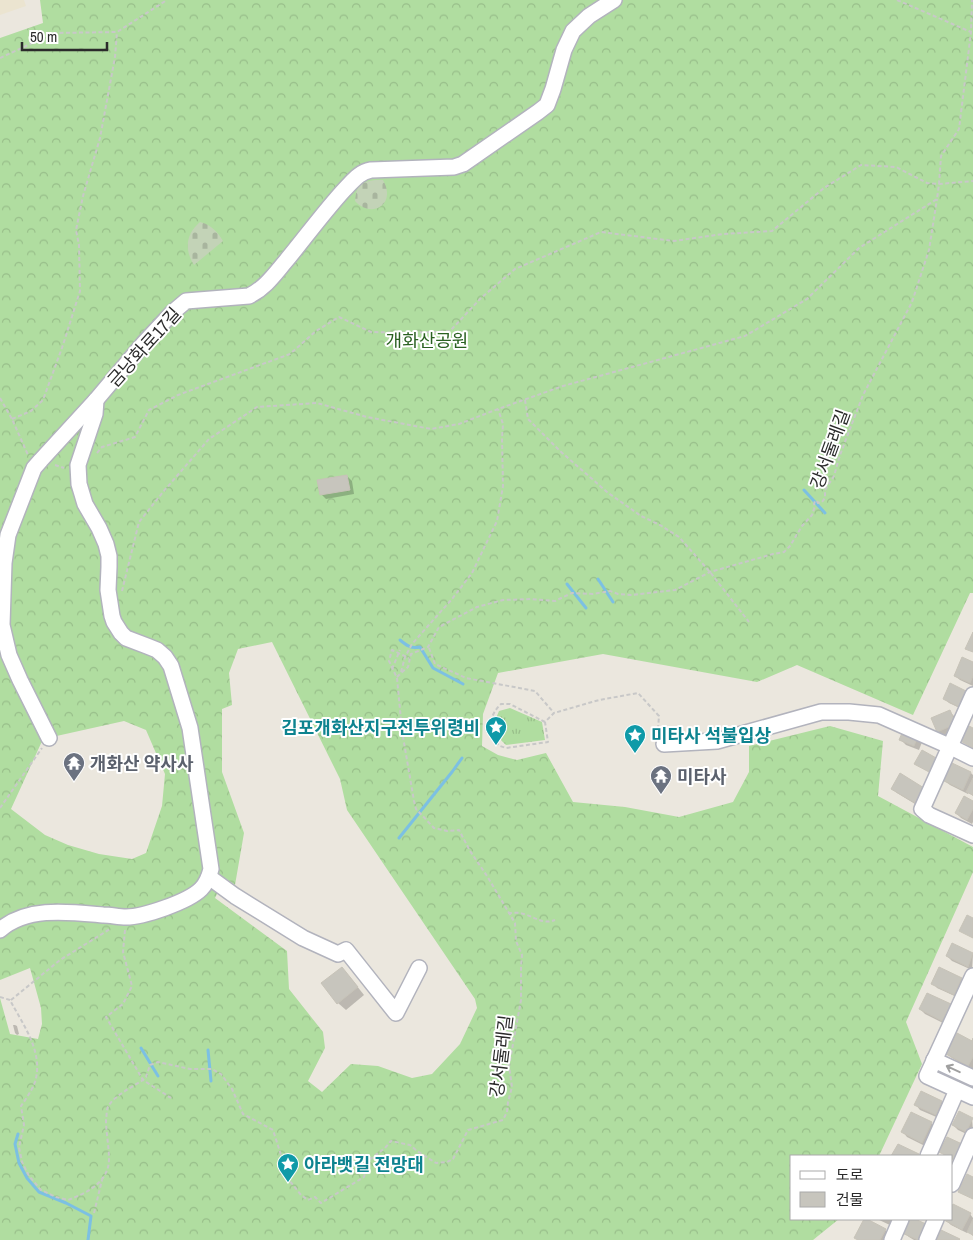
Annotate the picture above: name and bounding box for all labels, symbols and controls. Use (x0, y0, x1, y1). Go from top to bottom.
scale bar (22, 20, 108, 52)
text: 50 m (30, 26, 57, 47)
street label: 금낭화로17길 (102, 302, 186, 392)
park label: 개화산공원 (386, 328, 468, 353)
street label: 강서둘레길 (804, 406, 856, 492)
place label: 김포개화산지구전투위령비 (281, 715, 480, 740)
place icon: 김포개화산지구전투위령비 (484, 715, 508, 746)
place icon: 미타사 석불입상 (623, 723, 647, 754)
place label: 미타사 석불입상 (651, 723, 771, 748)
temple icon: 개화산 약사사 (62, 751, 86, 782)
place label: 개화산 약사사 (90, 751, 194, 776)
temple icon: 미타사 (649, 764, 673, 795)
place label: 미타사 (677, 764, 727, 789)
street label: 강서둘레길 (484, 1013, 518, 1099)
one-way arrow (946, 1064, 961, 1074)
place icon: 아라뱃길 전망대 (276, 1152, 300, 1183)
place label: 아라뱃길 전망대 (304, 1152, 424, 1177)
legend (790, 1155, 953, 1220)
text: 도로 (836, 1164, 864, 1185)
text: 건물 (836, 1189, 864, 1210)

